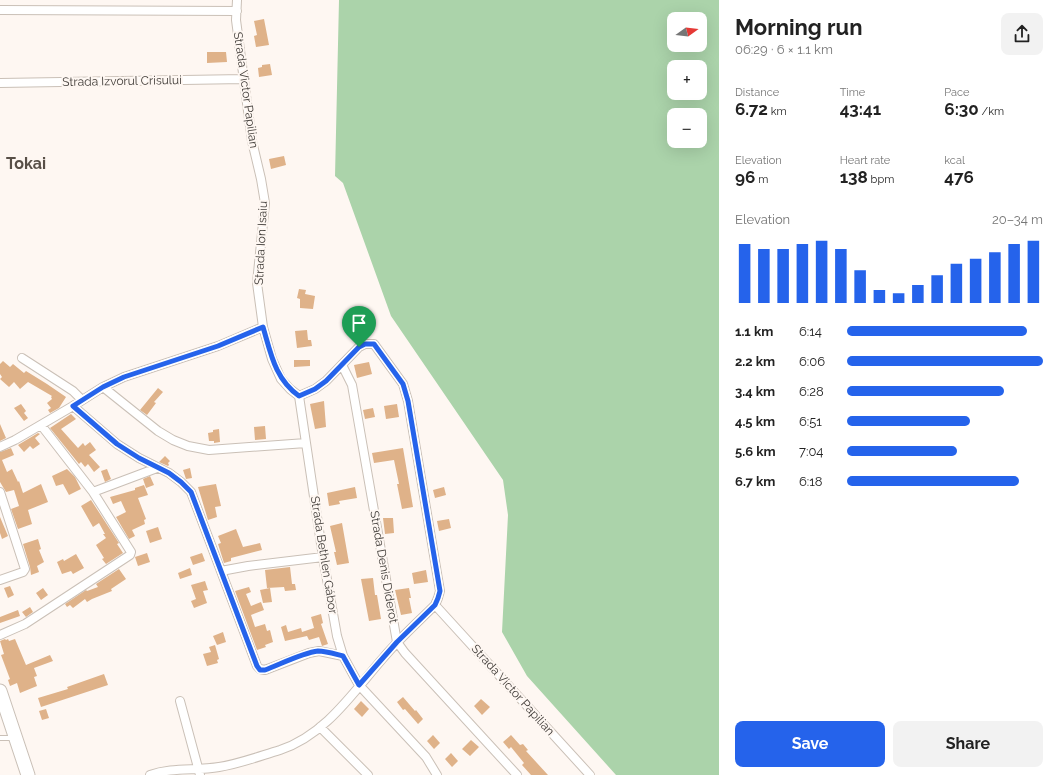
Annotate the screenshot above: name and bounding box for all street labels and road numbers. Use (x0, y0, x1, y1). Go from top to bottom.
street label: Strada Victor Papilian (231, 31, 261, 149)
street label: Strada Izvorul Crisului (62, 73, 182, 89)
street label: Strada Ion Isaiu (252, 201, 270, 285)
street label: Strada Bethlen Gábor (308, 495, 340, 616)
street label: Strada Denis Diderot (367, 510, 401, 624)
street label: Strada Victor Papilian (469, 642, 557, 738)

